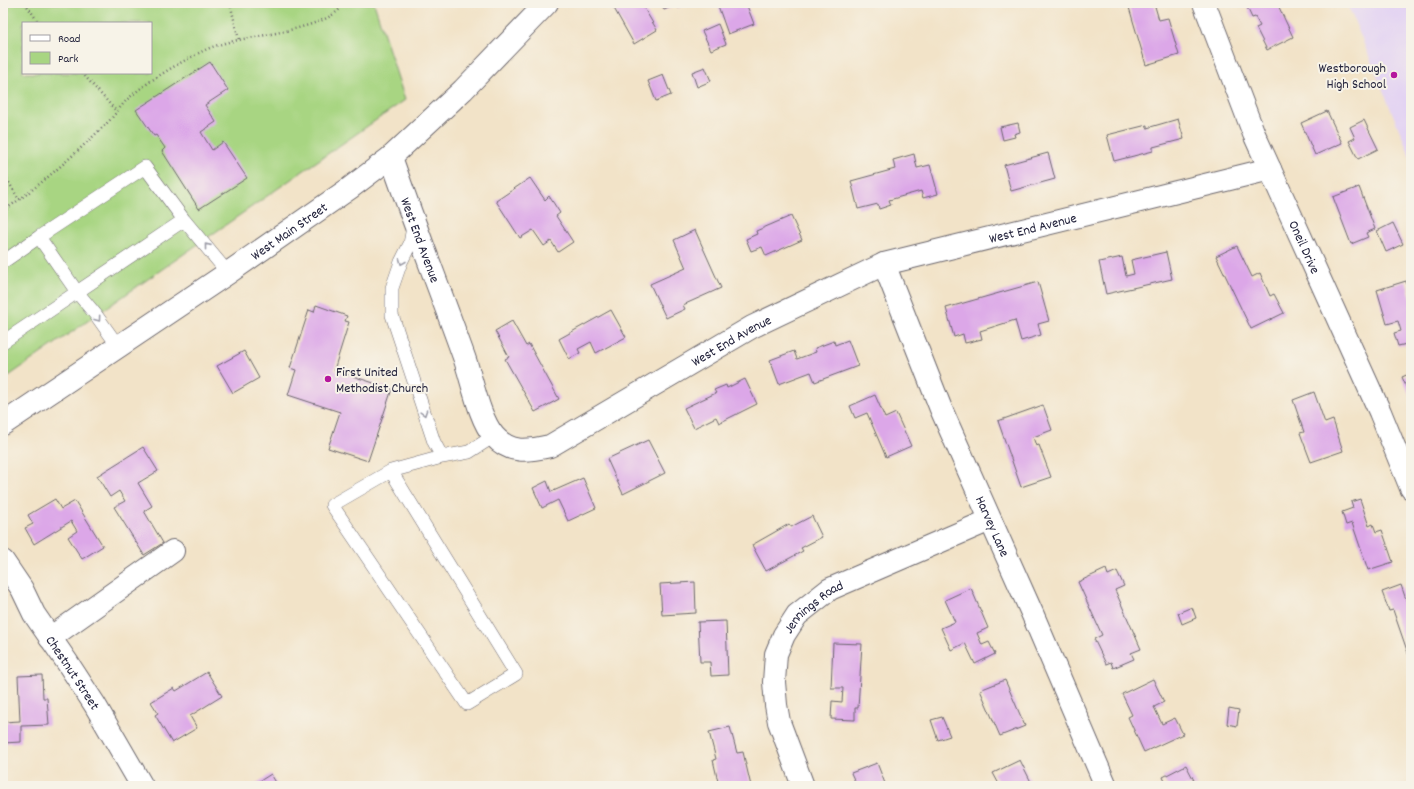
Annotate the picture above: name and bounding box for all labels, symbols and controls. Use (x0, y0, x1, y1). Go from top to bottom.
legend (22, 22, 152, 74)
text: Road (58, 31, 80, 48)
text: Park (58, 51, 79, 68)
place label: Westborough High School (1318, 59, 1387, 95)
marker: Westborough High School (1389, 70, 1399, 80)
street label: West End Avenue (394, 195, 444, 286)
street label: West Main Street (247, 198, 332, 266)
street label: West End Avenue (987, 209, 1079, 250)
street label: Oneil Drive (1282, 218, 1324, 278)
one-way arrow (204, 244, 211, 251)
one-way arrow (398, 258, 406, 265)
street label: West End Avenue (688, 311, 775, 373)
one-way arrow (93, 314, 100, 321)
place label: First United Methodist Church (336, 363, 428, 399)
marker: First United Methodist Church (323, 374, 333, 384)
one-way arrow (420, 409, 428, 416)
street label: Harvey Lane (969, 493, 1014, 561)
street label: Jennings Road (780, 576, 847, 638)
street label: Chestnut Street (40, 632, 104, 714)

